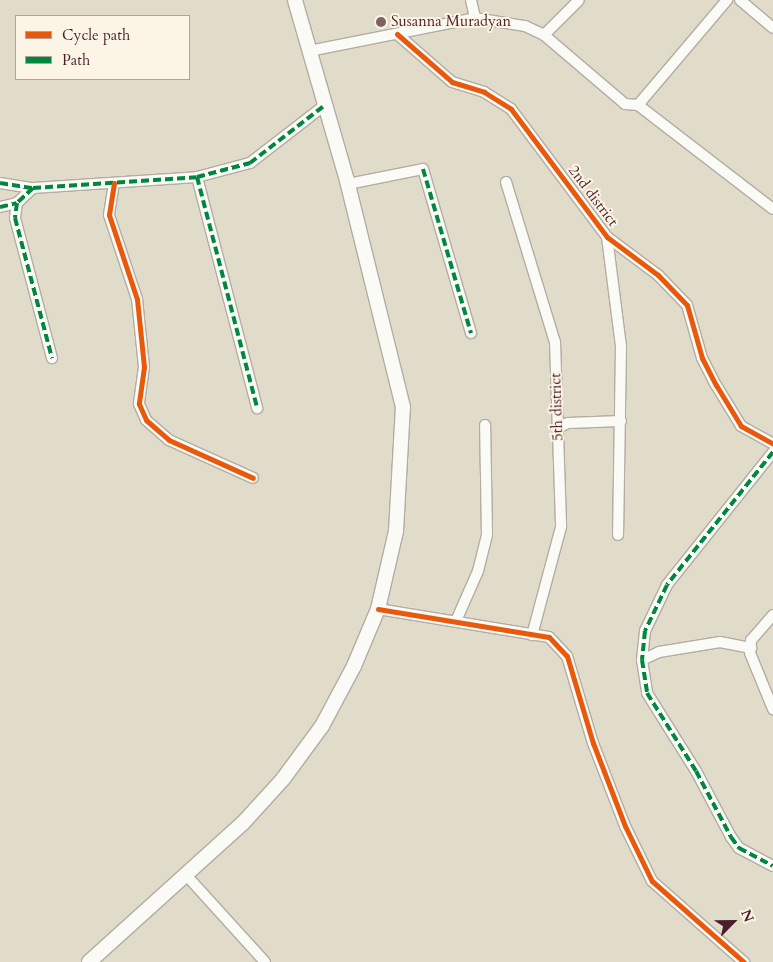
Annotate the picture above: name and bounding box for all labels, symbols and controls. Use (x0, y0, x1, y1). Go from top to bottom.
place label: Susanna Muradyan (391, 13, 511, 31)
legend (15, 15, 190, 80)
marker: Susanna Muradyan (375, 16, 387, 28)
text: Cycle path (62, 25, 130, 45)
text: Path (62, 50, 90, 70)
street label: 2nd district (564, 162, 622, 230)
street label: 5th district (547, 373, 567, 441)
north arrow (708, 897, 758, 947)
text: N (736, 907, 758, 925)

